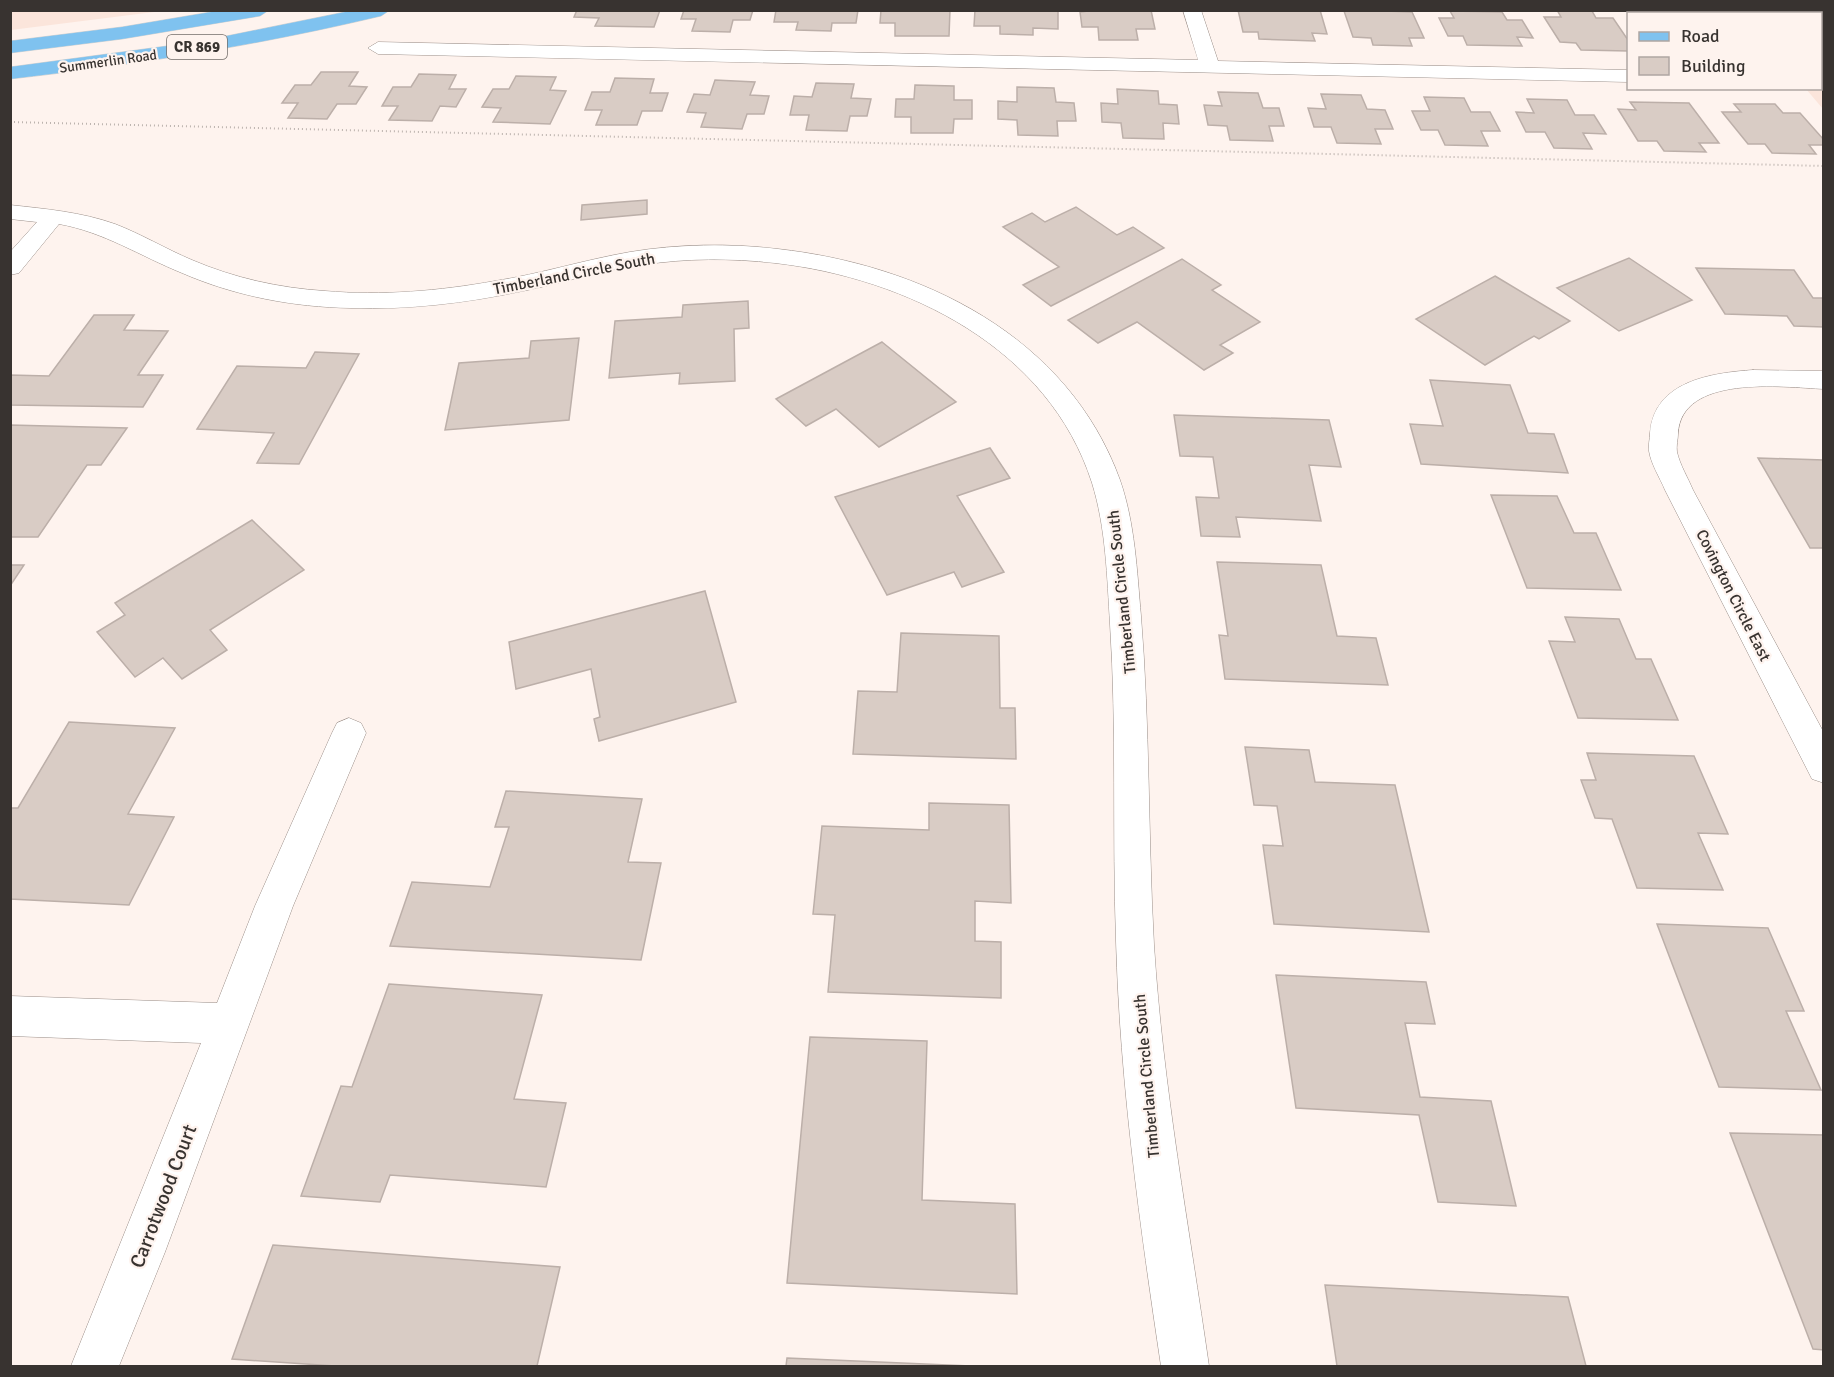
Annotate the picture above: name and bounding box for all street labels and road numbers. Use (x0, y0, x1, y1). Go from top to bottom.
road number: CR 869 (167, 35, 227, 59)
street label: Summerlin Road (58, 46, 158, 77)
street label: Timberland Circle South (492, 248, 657, 299)
street label: Timberland Circle South (1103, 509, 1141, 675)
street label: Covington Circle East (1691, 526, 1775, 665)
street label: Timberland Circle South (1130, 993, 1164, 1159)
street label: Carrotwood Court (125, 1121, 202, 1272)

